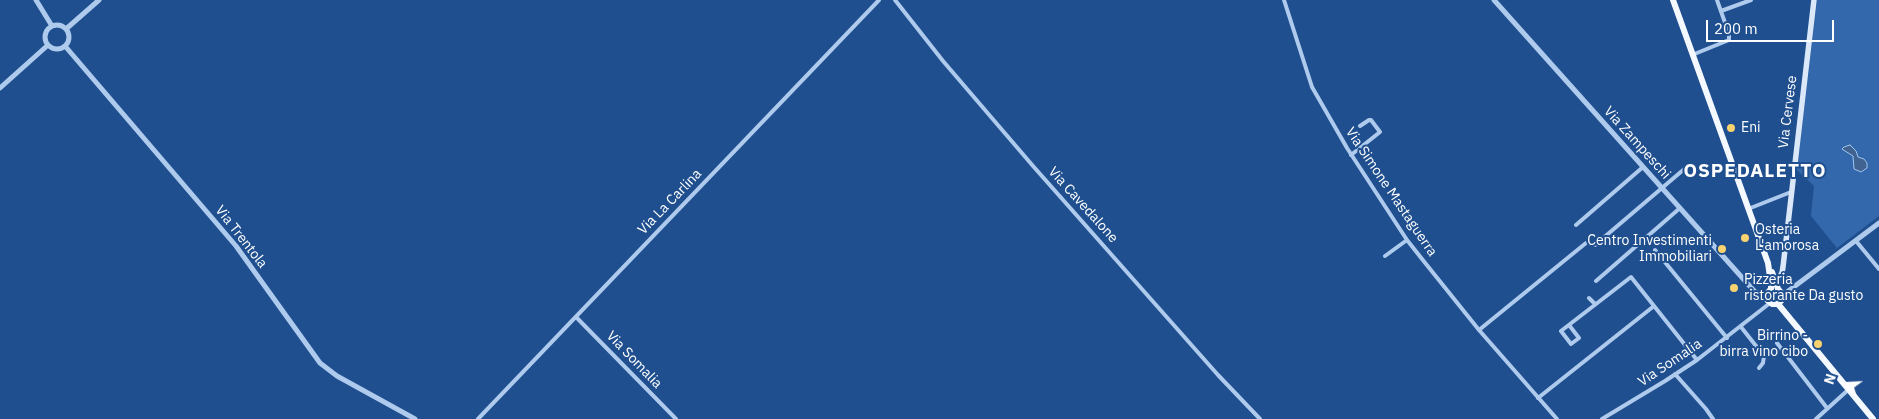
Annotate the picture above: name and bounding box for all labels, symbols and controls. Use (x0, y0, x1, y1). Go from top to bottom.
scale bar (1709, 10, 1836, 42)
text: 200 m (1714, 19, 1758, 38)
street label: Via Cervese (1775, 75, 1801, 149)
street label: Via Zampeschi (1600, 103, 1674, 183)
place label: Eni (1741, 120, 1761, 136)
marker: Eni (1725, 122, 1737, 134)
street label: Via Simone Mastaguerra (1342, 124, 1440, 260)
district label: OSPEDALETTO (1682, 161, 1828, 183)
street label: Via Cavedalone (1045, 164, 1121, 246)
street label: Via La Carlina (635, 166, 705, 238)
street label: Via Trentola (211, 202, 271, 272)
place label: Osteria L'amorosa (1755, 222, 1819, 254)
marker: Osteria L'amorosa (1739, 232, 1751, 244)
place label: Centro Investimenti Immobiliari (1587, 233, 1712, 266)
marker: Centro Investimenti Immobiliari (1716, 243, 1728, 255)
place label: Pizzeria ristorante Da gusto (1744, 272, 1863, 304)
marker: Pizzeria ristorante Da gusto (1728, 282, 1740, 294)
street label: Via Somalia (603, 328, 665, 392)
place label: Birrino - birra vino cibo (1719, 328, 1808, 361)
street label: Via Somalia (1635, 336, 1705, 390)
marker: Birrino - birra vino cibo (1812, 338, 1824, 350)
north arrow (1819, 359, 1869, 409)
text: N (1820, 371, 1840, 387)

